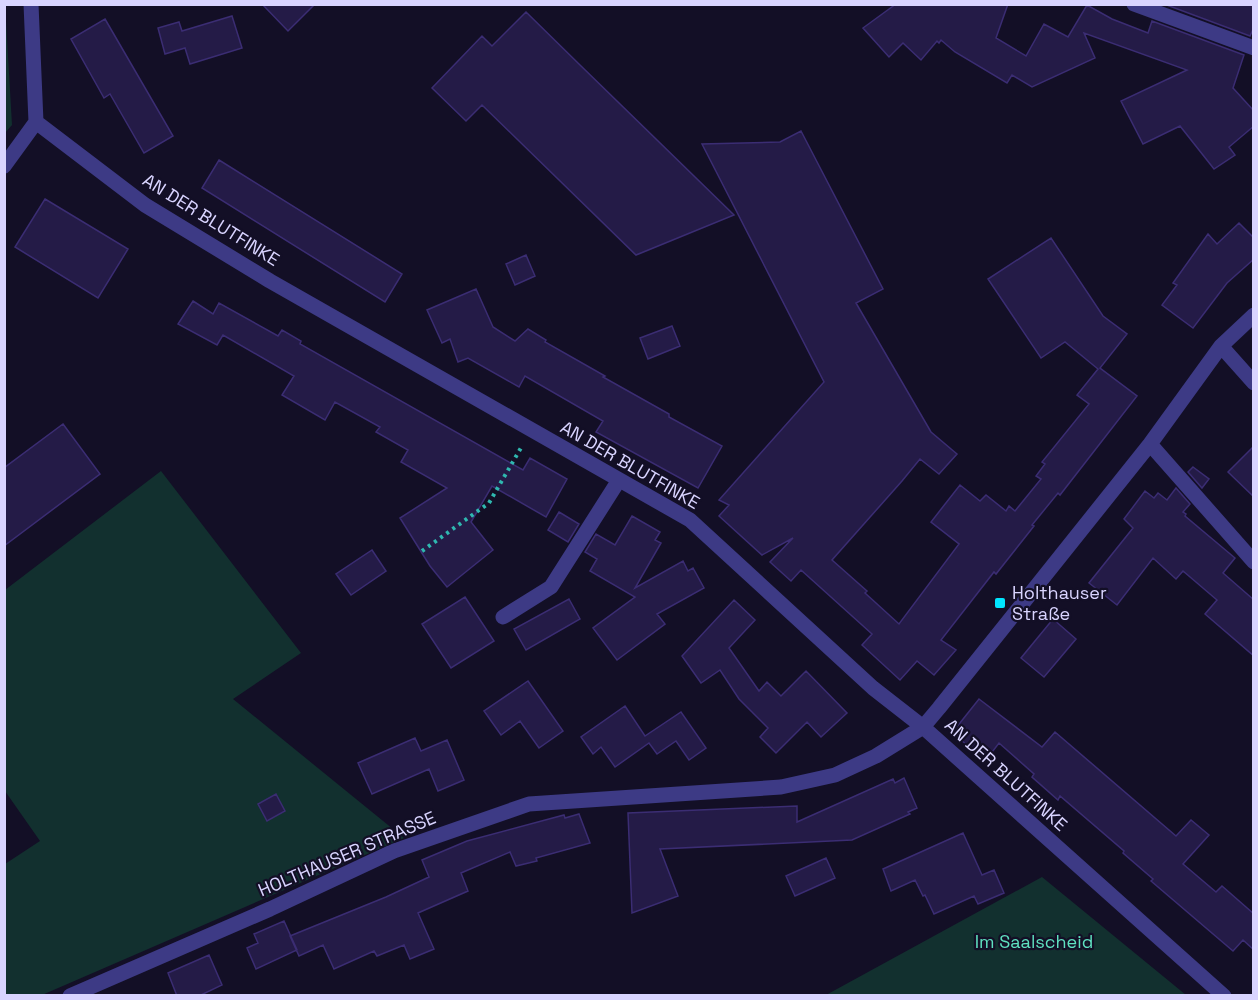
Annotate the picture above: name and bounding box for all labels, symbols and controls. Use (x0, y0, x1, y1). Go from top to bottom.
street label: AN DER BLUTFINKE (139, 168, 284, 271)
street label: AN DER BLUTFINKE (556, 415, 704, 514)
place label: Holthauser Straße (1012, 581, 1107, 625)
marker: Holthauser Straße (993, 596, 1007, 610)
street label: AN DER BLUTFINKE (940, 713, 1072, 836)
street label: HOLTHAUSER STRASSE (255, 806, 439, 901)
park label: Im Saalscheid (975, 930, 1093, 953)

